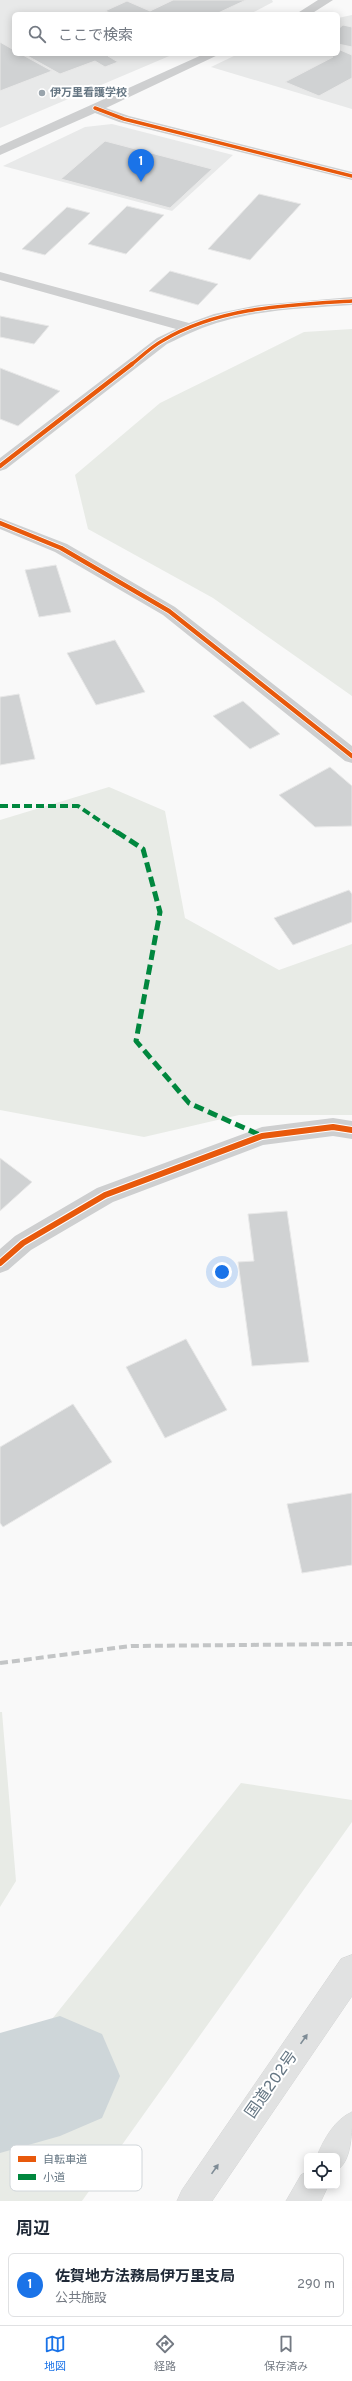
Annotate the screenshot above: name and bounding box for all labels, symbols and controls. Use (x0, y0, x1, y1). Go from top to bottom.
search box (12, 12, 340, 56)
icon: search (26, 23, 48, 45)
text: ここで検索 (58, 27, 133, 46)
place label: 伊万里看護学校 (50, 86, 127, 100)
marker: 伊万里看護学校 (37, 88, 47, 98)
pin: 1 (128, 149, 154, 182)
your location (212, 1262, 232, 1282)
one-way arrow (300, 2033, 308, 2044)
street label: 国道202号 (241, 2047, 303, 2123)
legend (10, 2145, 142, 2191)
text: 自転車道 (43, 2153, 87, 2167)
map controls (304, 2153, 340, 2189)
button: locate (304, 2153, 340, 2189)
one-way arrow (211, 2163, 219, 2174)
text: 小道 (43, 2171, 65, 2185)
text: 周辺 (16, 2219, 50, 2241)
text: 佐賀地方法務局伊万里支局 (55, 2268, 235, 2287)
text: 1 (27, 2277, 33, 2293)
text: 290 m (297, 2277, 335, 2293)
text: 公共施設 (55, 2291, 107, 2307)
tab: 地図 (44, 2333, 66, 2374)
tab: 経路 (154, 2333, 176, 2374)
tab: 保存済み (264, 2333, 308, 2374)

